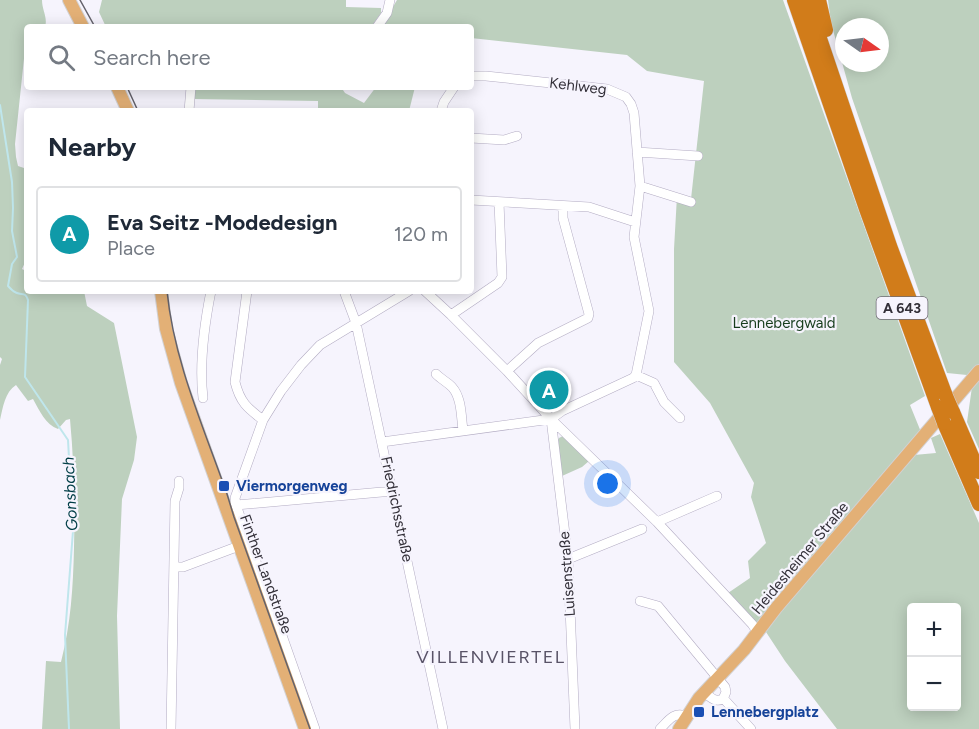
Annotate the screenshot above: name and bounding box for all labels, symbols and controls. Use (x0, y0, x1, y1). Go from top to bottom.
north arrow (835, 18, 889, 72)
search box (24, 24, 474, 90)
icon: search (45, 41, 78, 74)
text: Search here (93, 44, 211, 71)
street label: Kehlweg (548, 74, 608, 98)
text: Nearby (48, 131, 136, 163)
text: Eva Seitz -Modedesign (107, 209, 338, 236)
text: A (62, 222, 77, 246)
text: 120 m (394, 222, 448, 246)
text: Place (107, 236, 155, 260)
road number: A 643 (876, 297, 928, 319)
park label: Lennebergwald (732, 314, 836, 332)
pin: A (530, 368, 568, 412)
street label: Friedrichsstraße (377, 455, 417, 563)
water label: Gonsbach (59, 456, 81, 532)
your location (593, 469, 622, 498)
place label: Viermorgenweg (236, 477, 347, 495)
marker: Viermorgenweg (217, 479, 231, 493)
street label: Heidesheimer Straße (748, 498, 852, 618)
street label: Finther Landstraße (236, 512, 296, 636)
street label: Luisenstraße (555, 531, 579, 617)
map controls (907, 603, 961, 711)
button: + (907, 603, 961, 657)
district label: VILLENVIERTEL (416, 646, 566, 668)
button: − (907, 657, 961, 711)
place label: Lennebergplatz (711, 703, 819, 721)
marker: Lennebergplatz (692, 705, 706, 719)

